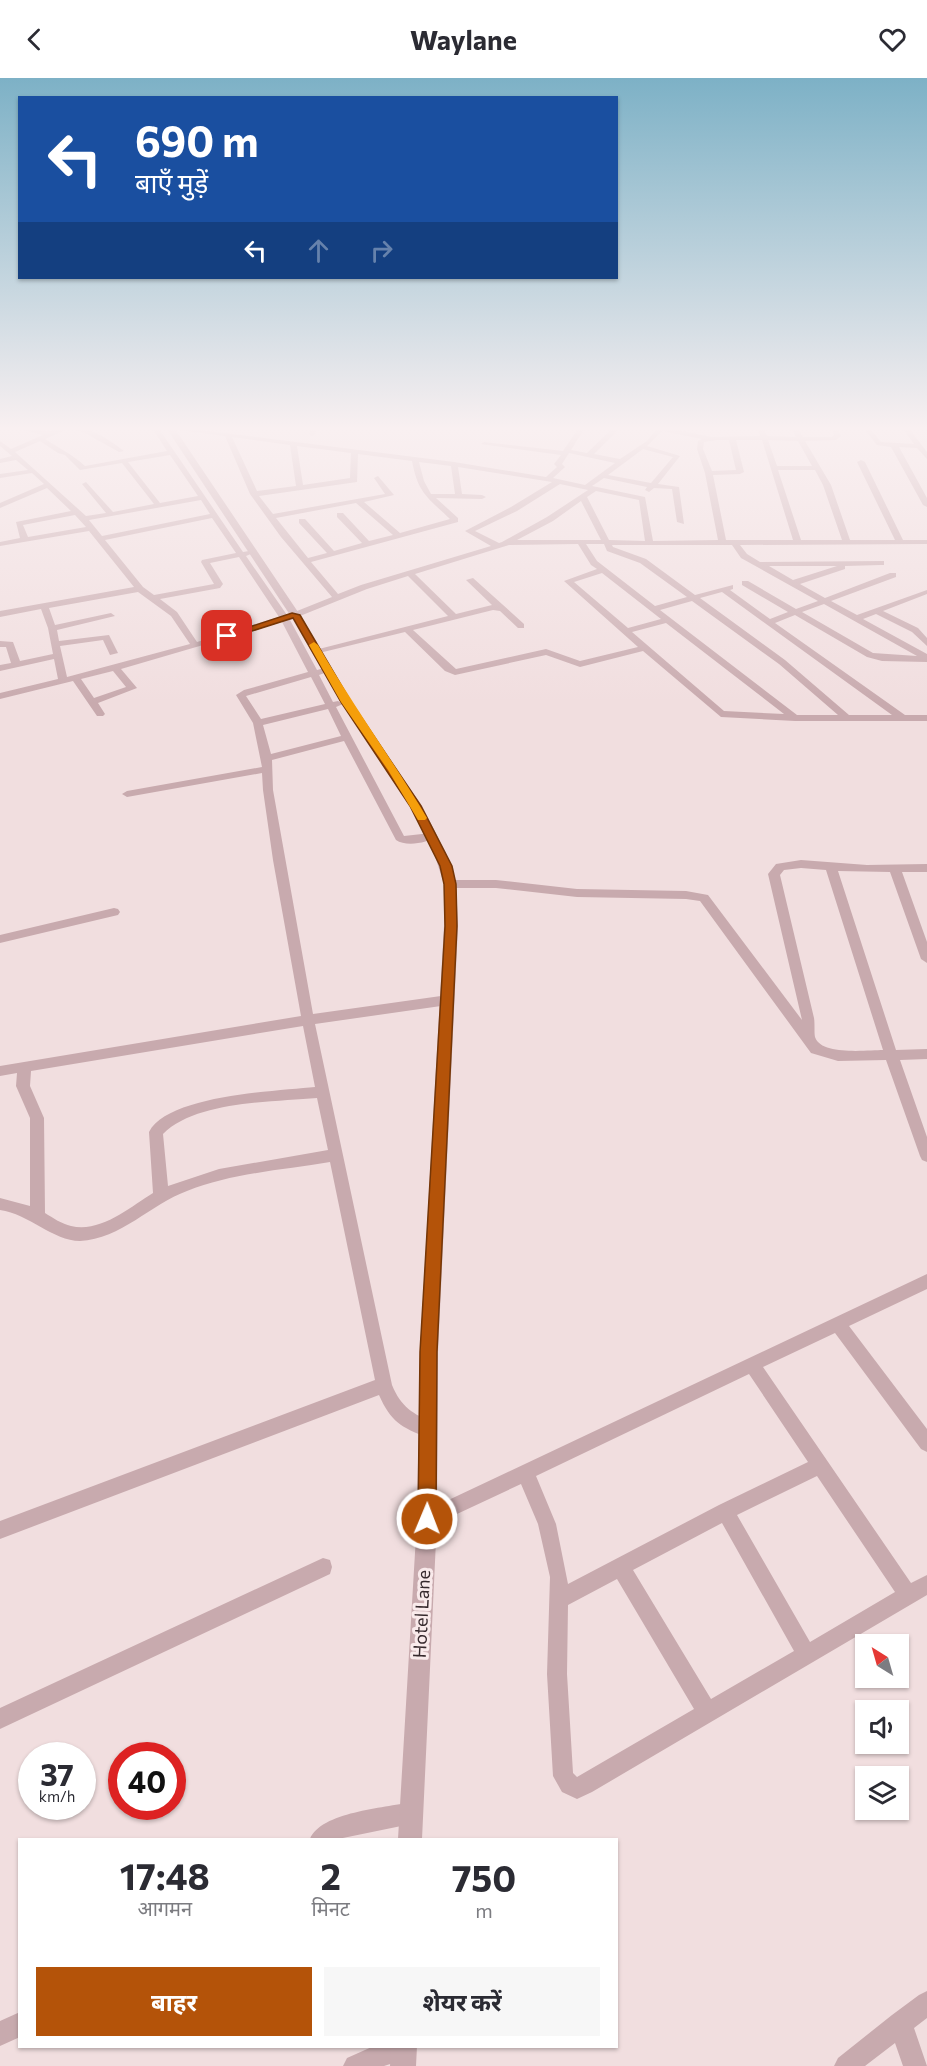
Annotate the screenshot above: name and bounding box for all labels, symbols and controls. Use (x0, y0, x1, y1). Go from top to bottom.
icon: back (18, 23, 51, 56)
text: Waylane (410, 23, 517, 56)
icon: heart (876, 23, 909, 56)
text: 690 m (135, 114, 259, 166)
icon: left (36, 120, 114, 198)
text: बाएँ मुड़ें (135, 166, 208, 199)
icon: left (239, 234, 272, 267)
icon: ahead (302, 234, 335, 267)
icon: right (365, 234, 398, 267)
pin (201, 610, 252, 661)
icon: arrive (210, 619, 243, 652)
position arrow (395, 1487, 459, 1551)
street label: Hotel Lane (408, 1569, 434, 1659)
north arrow (855, 1634, 909, 1688)
map controls (855, 1634, 909, 1820)
button: sound (855, 1700, 909, 1754)
speed limit sign: 40 (108, 1742, 186, 1820)
text: 37 (40, 1755, 74, 1792)
button: layers (855, 1766, 909, 1820)
text: km/h (39, 1787, 75, 1805)
text: 17:48 (120, 1853, 210, 1897)
text: 2 (321, 1853, 341, 1897)
text: 750 (452, 1855, 516, 1899)
text: आगमन (137, 1896, 192, 1920)
text: मिनट (312, 1896, 350, 1920)
text: m (475, 1898, 493, 1922)
button: बाहर (36, 1967, 312, 2036)
button: शेयर करें (324, 1967, 600, 2036)

